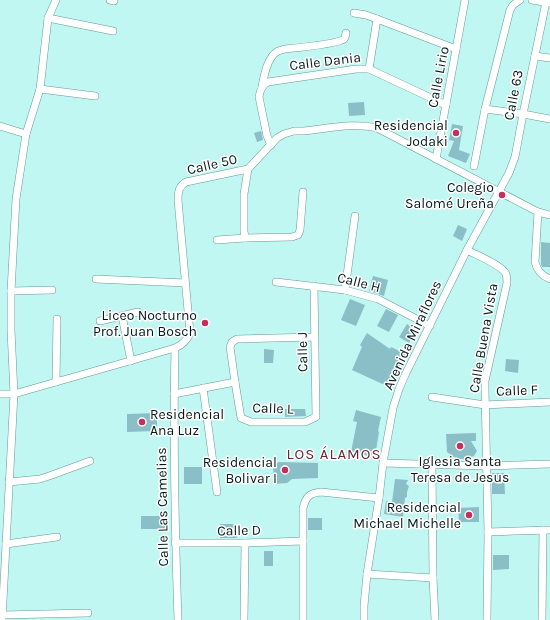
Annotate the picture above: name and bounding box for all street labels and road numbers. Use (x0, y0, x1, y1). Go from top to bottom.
street label: Calle Lirio (424, 45, 453, 109)
street label: Calle Dania (288, 49, 362, 74)
street label: Calle 63 (500, 68, 527, 122)
street label: Calle 50 (185, 150, 239, 178)
street label: Calle H (335, 269, 382, 296)
street label: Avenida Miraflores (380, 278, 445, 393)
street label: Calle Buena Vista (465, 282, 501, 394)
street label: Calle J (294, 332, 311, 372)
street label: Calle F (496, 381, 538, 400)
street label: Calle L (252, 399, 294, 418)
street label: Calle Las Camelias (153, 447, 172, 567)
street label: Calle D (217, 522, 261, 539)

